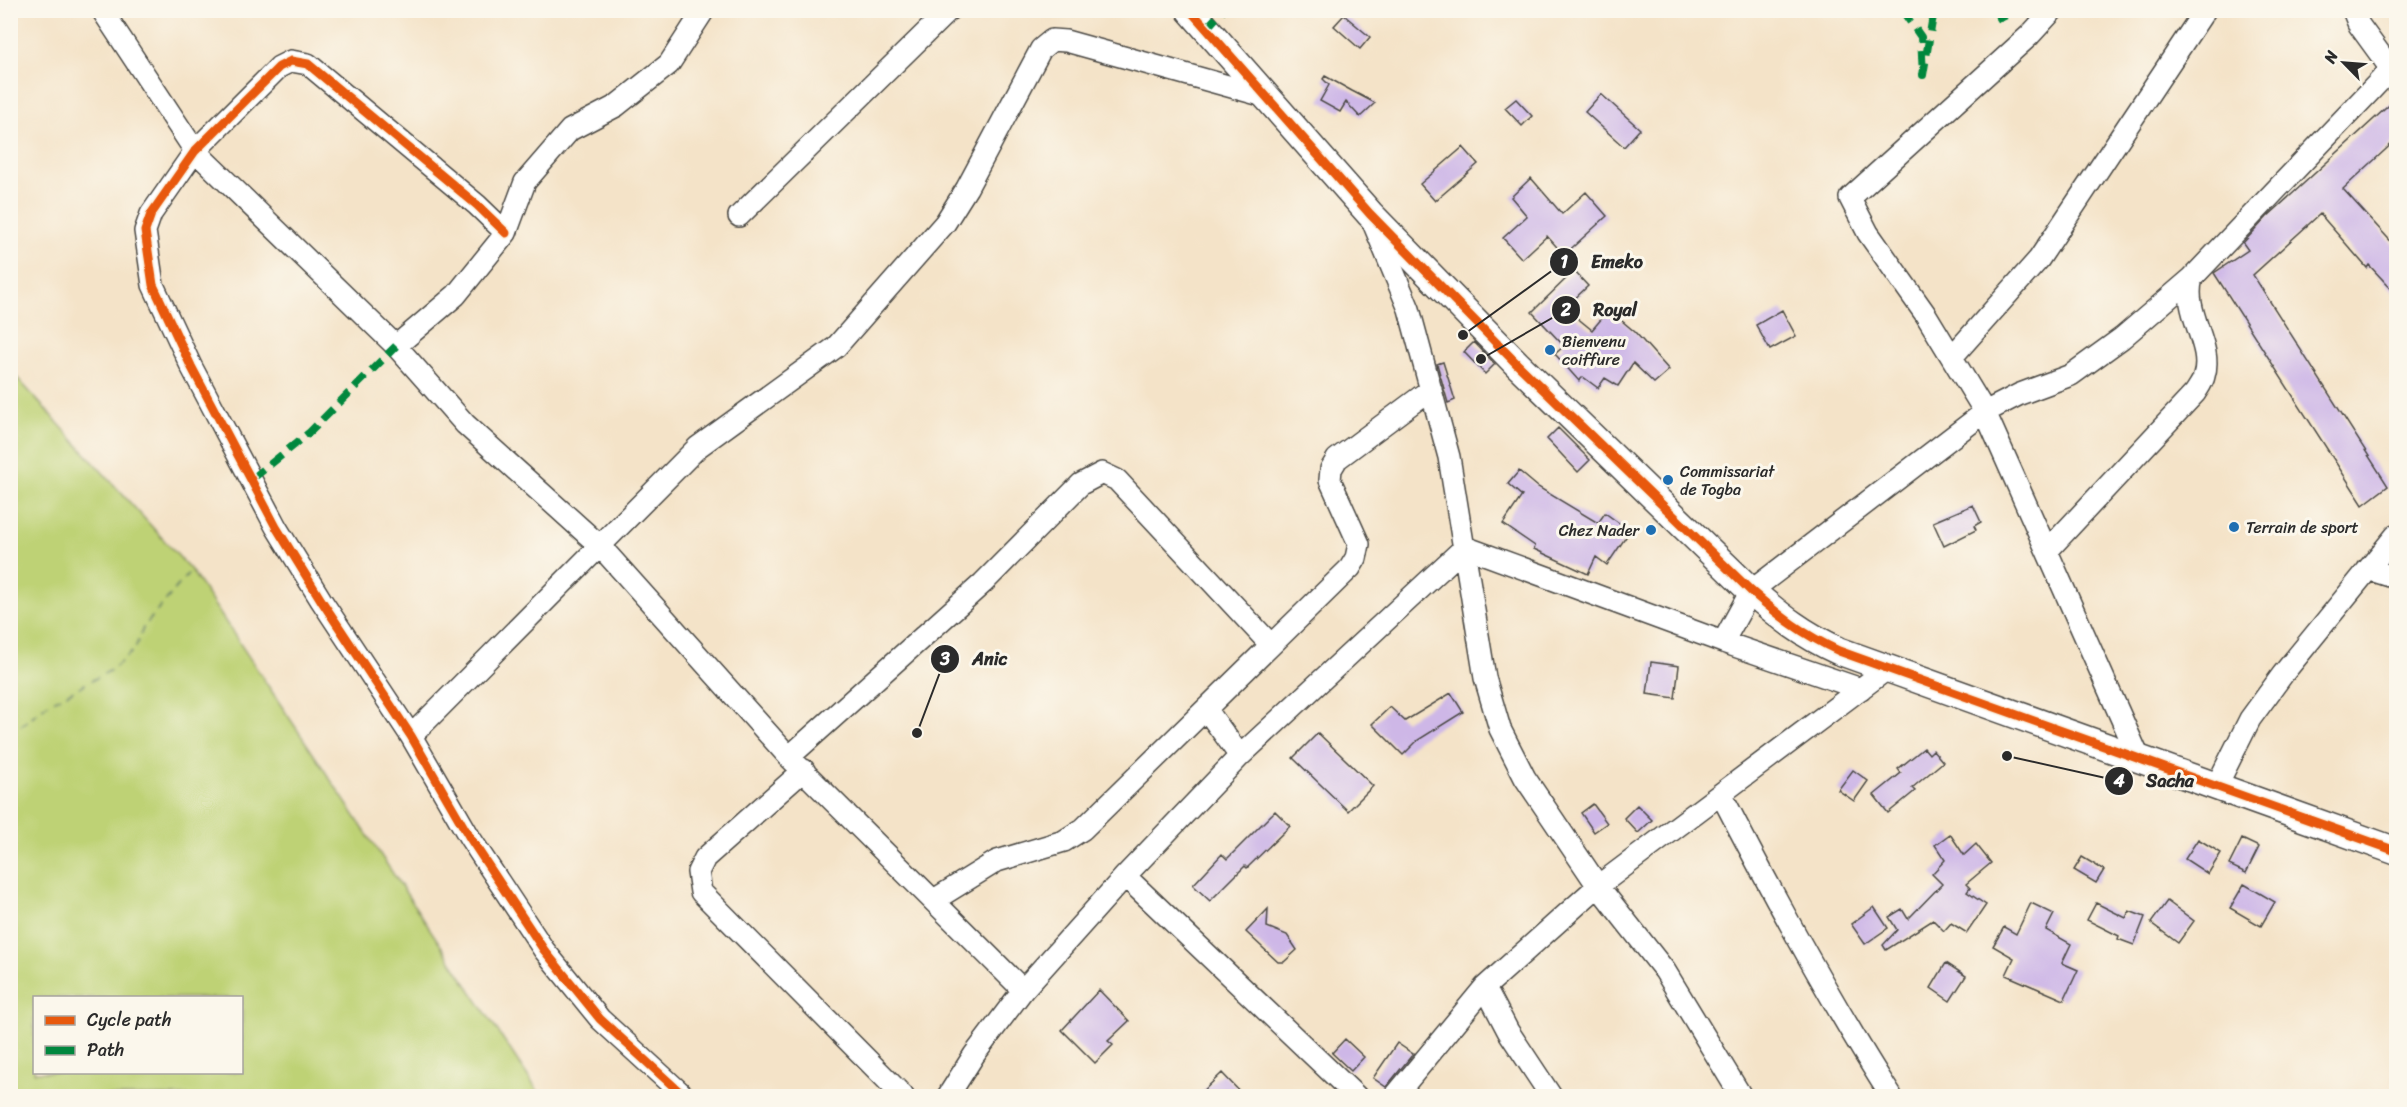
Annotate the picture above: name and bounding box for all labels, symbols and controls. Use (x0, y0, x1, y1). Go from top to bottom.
north arrow (2314, 33, 2374, 93)
text: N (2315, 45, 2347, 69)
callout: Emeko (1549, 244, 1655, 280)
text: 1 (1560, 246, 1568, 278)
text: Emeko (1591, 246, 1644, 278)
callout: Royal (1551, 292, 1648, 328)
text: 2 (1560, 294, 1572, 326)
text: Royal (1592, 294, 1638, 326)
place label: Bienvenu coiffure (1562, 327, 1626, 374)
marker: Bienvenu coiffure (1543, 343, 1557, 357)
place label: Commissariat de Togba (1680, 457, 1775, 504)
marker: Commissariat de Togba (1661, 473, 1675, 487)
place label: Terrain de sport (2246, 513, 2358, 542)
place label: Chez Nader (1559, 516, 1640, 545)
marker: Terrain de sport (2227, 520, 2241, 534)
marker: Chez Nader (1644, 523, 1658, 537)
callout: Anic (930, 641, 1019, 677)
text: 3 (939, 643, 950, 675)
text: Anic (971, 643, 1008, 675)
callout: Sacha (2104, 763, 2206, 799)
text: 4 (2112, 765, 2125, 797)
text: Sacha (2145, 765, 2195, 797)
legend (33, 996, 243, 1074)
text: Cycle path (87, 1004, 171, 1036)
text: Path (87, 1034, 124, 1066)

